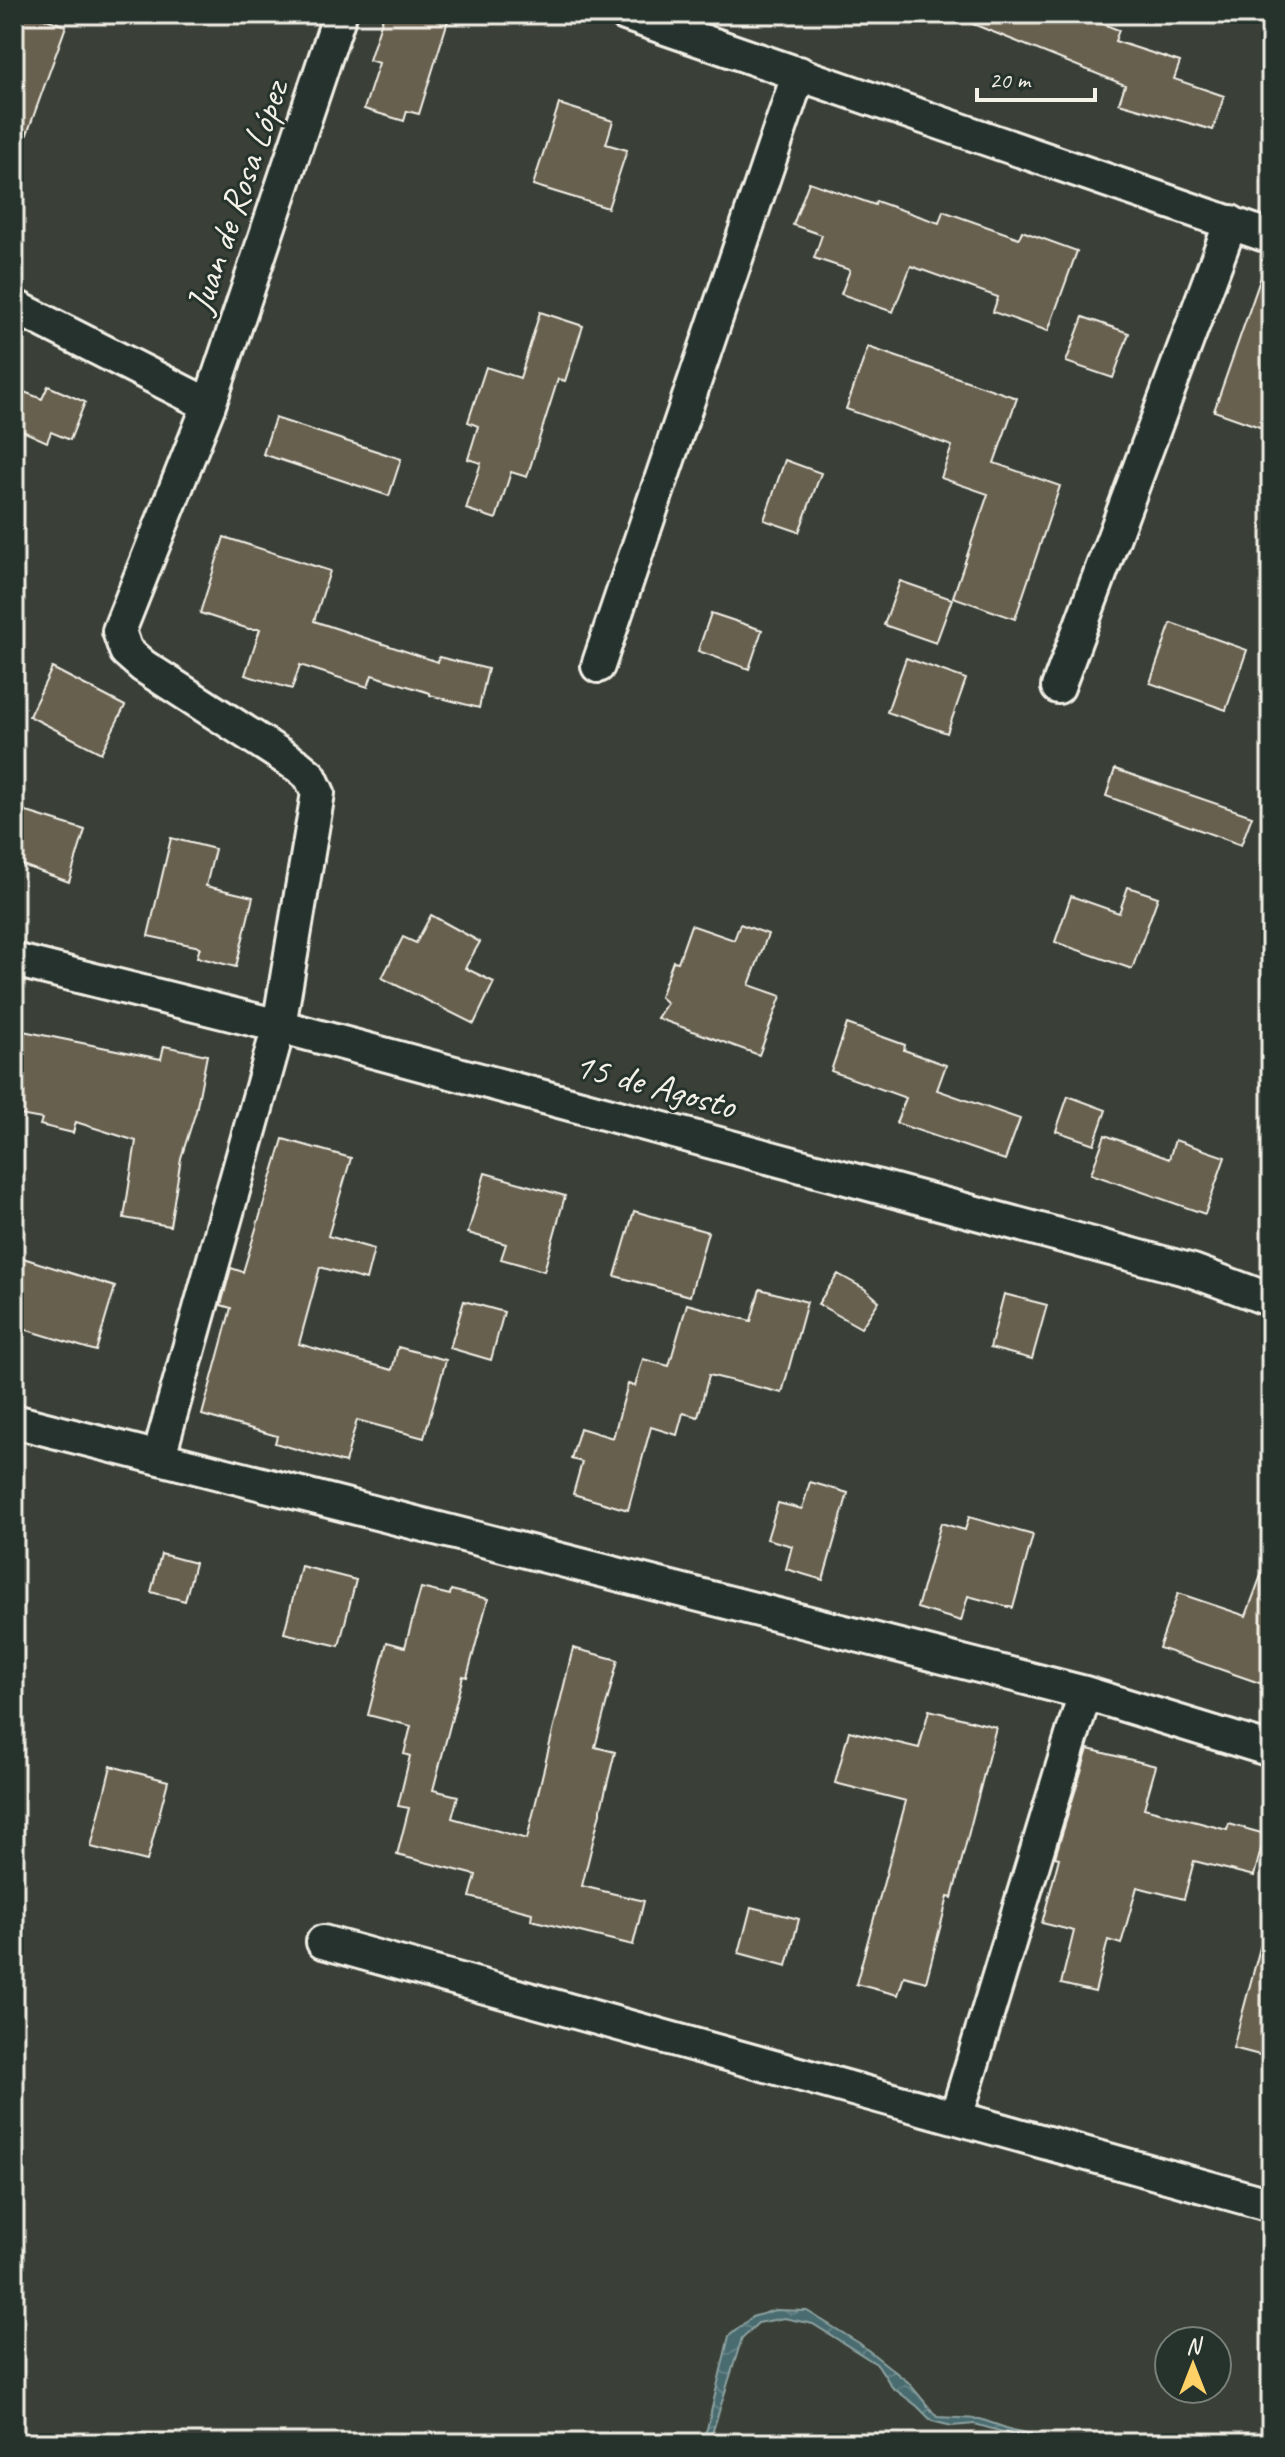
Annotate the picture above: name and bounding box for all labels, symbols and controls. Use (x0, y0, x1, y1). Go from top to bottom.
scale bar (977, 52, 1095, 102)
text: 20 m (989, 65, 1032, 95)
street label: Juan de Rosa López (175, 72, 300, 321)
street label: 15 de Agosto (569, 1041, 742, 1129)
north arrow (1153, 2325, 1233, 2405)
text: N (1186, 2332, 1203, 2360)

